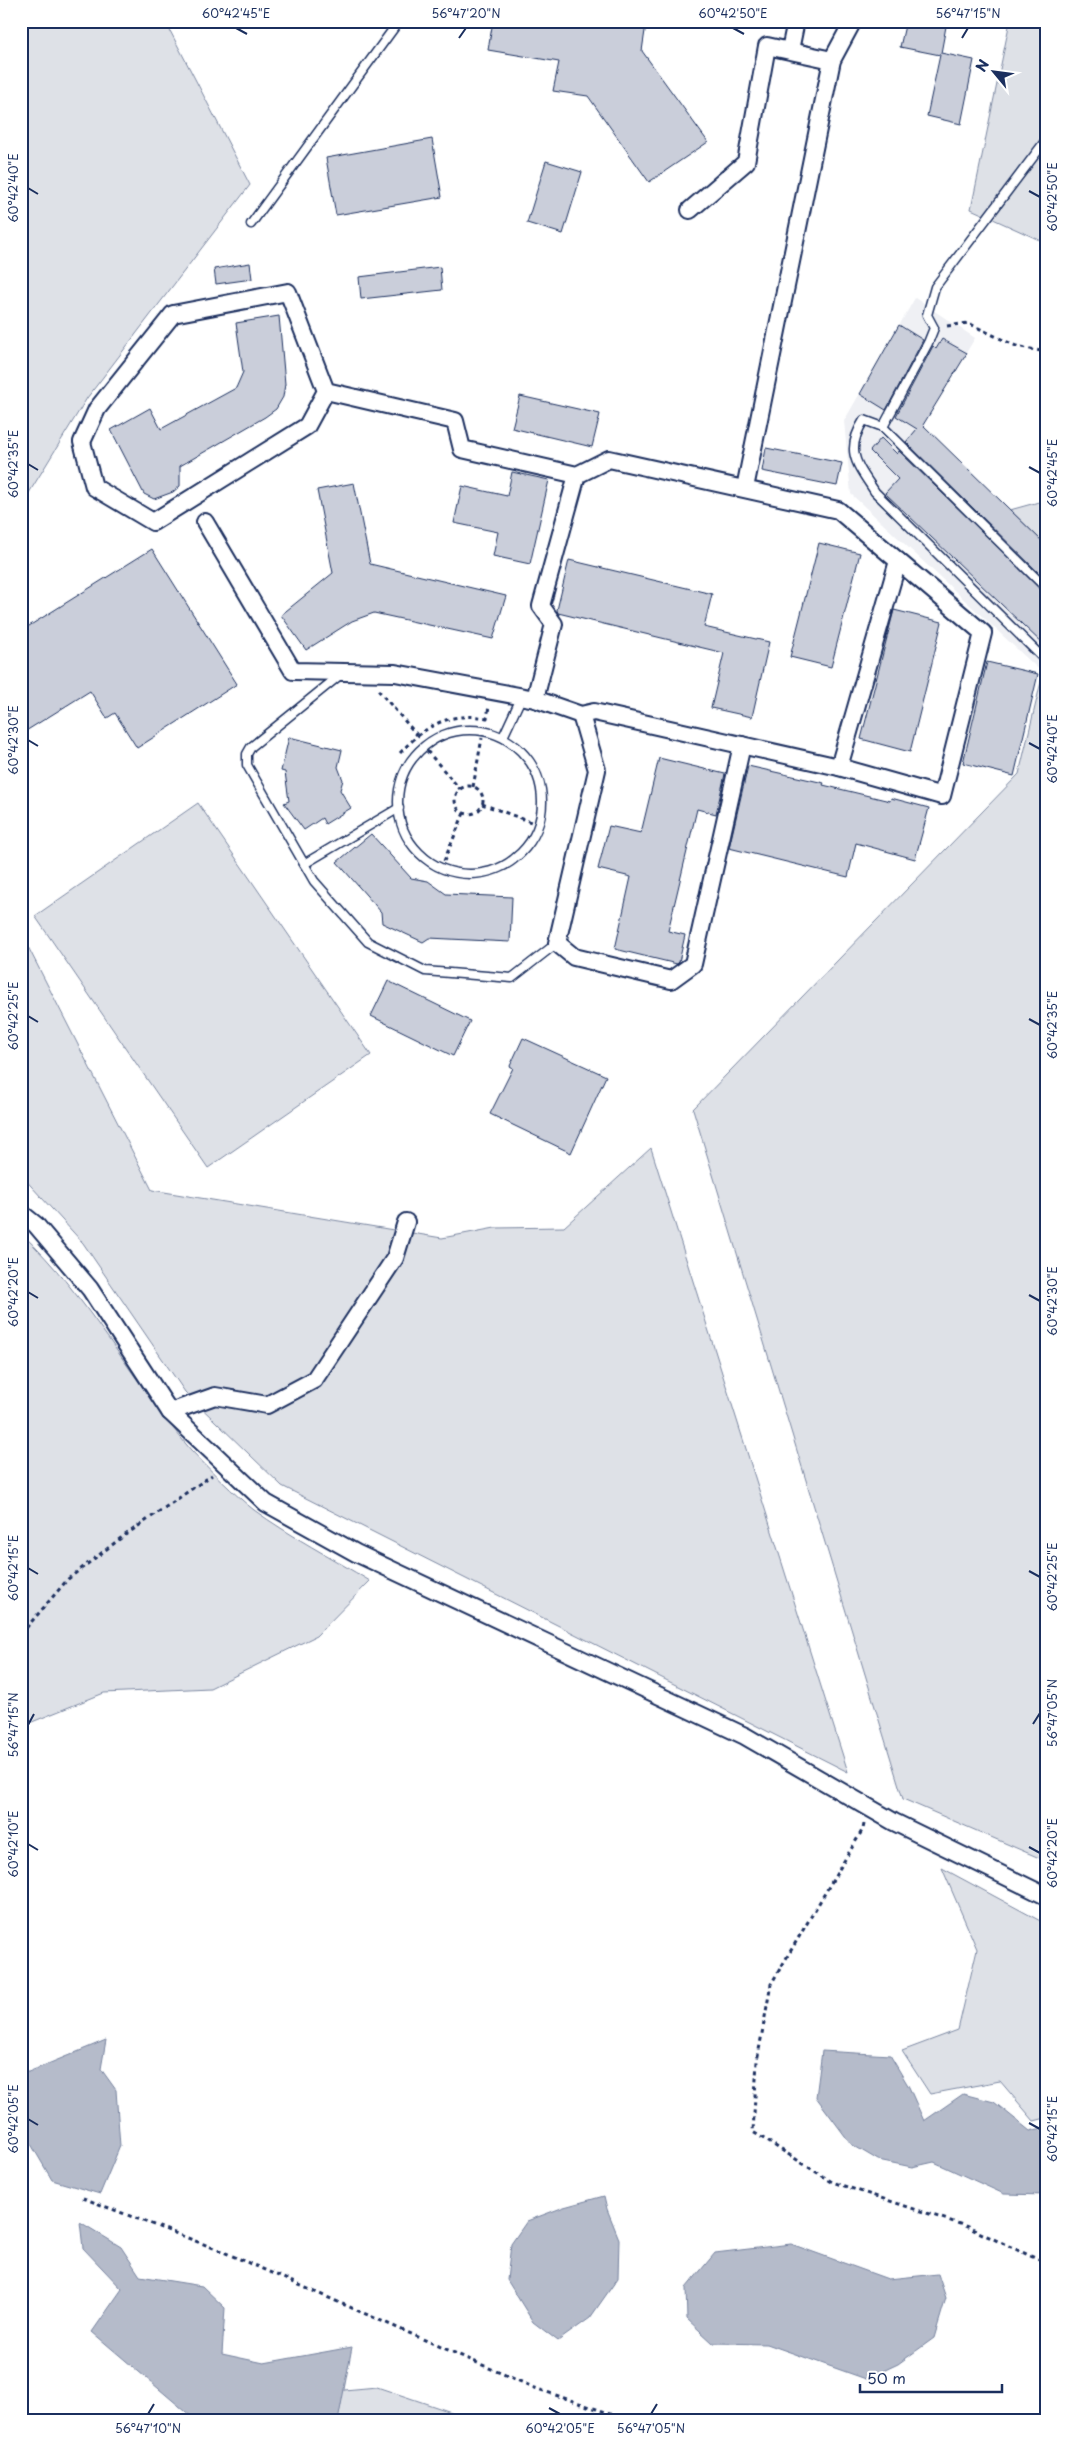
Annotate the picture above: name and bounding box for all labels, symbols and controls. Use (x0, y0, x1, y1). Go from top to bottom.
text: 60°42'45"E (202, 4, 270, 22)
text: 56°47'20"N (431, 4, 501, 22)
text: 60°42'50"E (698, 4, 768, 22)
text: 56°47'15"N (935, 4, 1001, 22)
north arrow (970, 48, 1020, 98)
text: N (970, 56, 994, 75)
text: 60°42'40"E (4, 153, 22, 223)
text: 60°42'50"E (1043, 162, 1061, 232)
text: 60°42'35"E (4, 430, 22, 498)
text: 60°42'45"E (1043, 439, 1061, 507)
text: 60°42'30"E (4, 705, 22, 775)
text: 60°42'40"E (1043, 714, 1061, 784)
text: 60°42'25"E (4, 981, 22, 1051)
text: 60°42'35"E (1043, 991, 1061, 1059)
text: 60°42'20"E (4, 1257, 22, 1327)
text: 60°42'30"E (1043, 1266, 1061, 1336)
text: 60°42'15"E (4, 1535, 22, 1601)
text: 60°42'25"E (1043, 1542, 1061, 1612)
text: 56°47'05"N (1043, 1679, 1061, 1747)
text: 56°47'15"N (4, 1692, 22, 1758)
text: 60°42'10"E (4, 1810, 22, 1878)
text: 60°42'20"E (1043, 1818, 1061, 1888)
text: 60°42'05"E (4, 2084, 22, 2154)
text: 60°42'15"E (1043, 2096, 1061, 2162)
scale bar (860, 2362, 1002, 2394)
text: 50 m (867, 2366, 906, 2389)
text: 56°47'10"N (115, 2419, 181, 2437)
text: 60°42'05"E (525, 2419, 595, 2437)
text: 56°47'05"N (617, 2419, 685, 2437)

